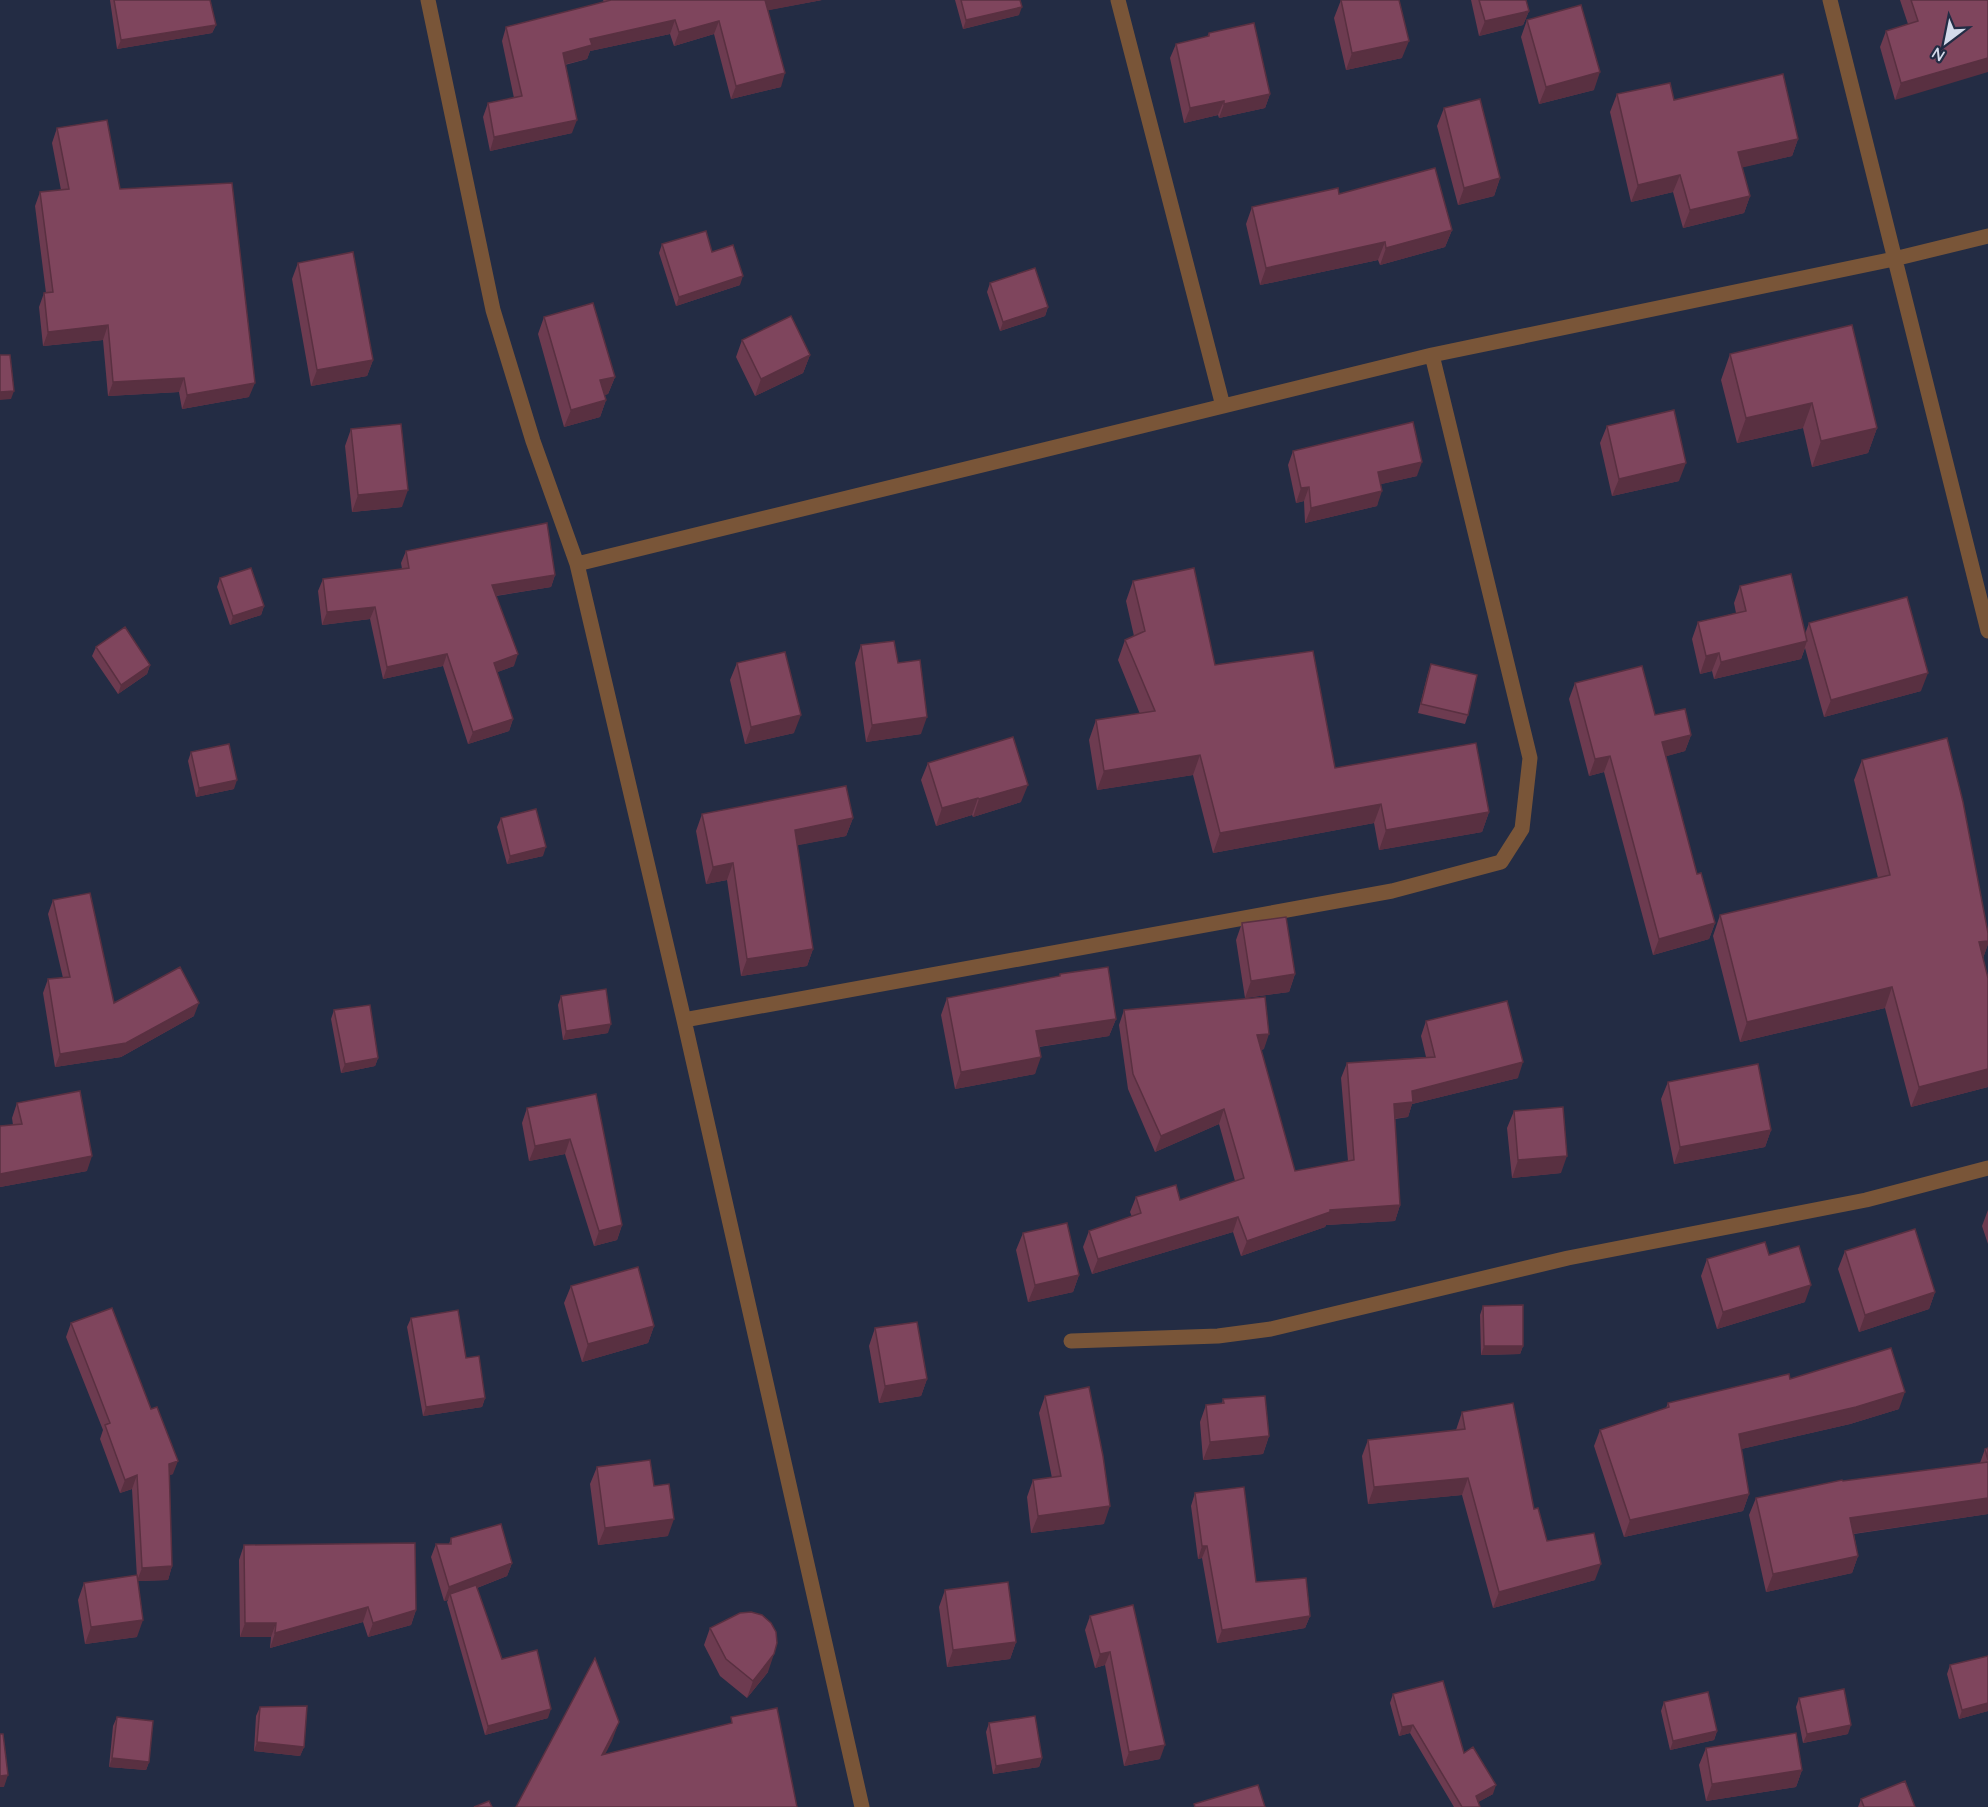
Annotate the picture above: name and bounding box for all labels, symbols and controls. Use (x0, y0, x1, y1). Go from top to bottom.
north arrow (1916, 12, 1976, 72)
text: N (1928, 43, 1948, 66)

